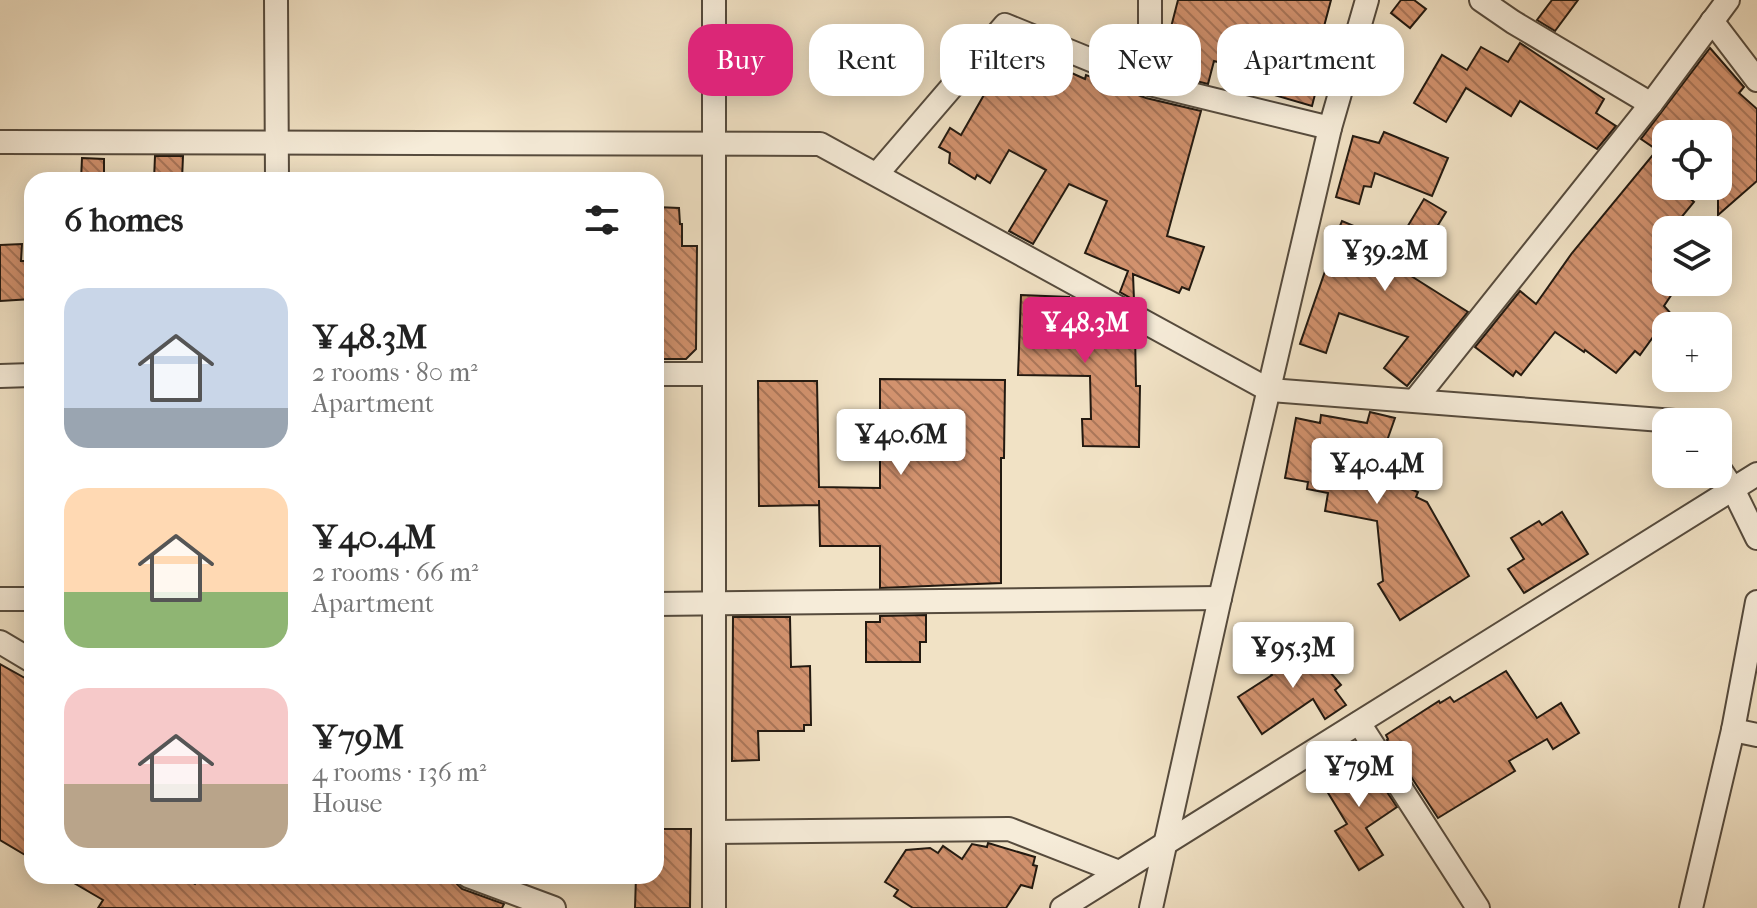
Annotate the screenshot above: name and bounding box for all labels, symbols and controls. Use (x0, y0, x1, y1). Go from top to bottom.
chip: Buy (688, 24, 793, 96)
chip: Rent (809, 24, 924, 96)
chip: Filters (940, 24, 1073, 96)
chip: New (1089, 24, 1201, 96)
chip: Apartment (1217, 24, 1404, 96)
map controls (1652, 120, 1732, 488)
button: locate (1652, 120, 1732, 200)
icon: filters (580, 198, 624, 242)
text: 6 homes (64, 200, 183, 240)
button: layers (1652, 216, 1732, 296)
pin: ¥39.2M (1320, 225, 1450, 293)
text: ¥39.2M (1342, 235, 1428, 266)
pin: ¥48.3M (1020, 297, 1150, 365)
text: ¥48.3M (1041, 307, 1129, 338)
button: + (1652, 312, 1732, 392)
text: ¥48.3M (312, 317, 427, 357)
icon: home (128, 320, 224, 416)
text: 2 rooms · 80 m² (312, 357, 478, 388)
text: Apartment (312, 388, 434, 419)
button: − (1652, 408, 1732, 488)
pin: ¥40.6M (836, 409, 966, 477)
text: ¥40.6M (855, 419, 947, 450)
pin: ¥40.4M (1312, 438, 1442, 506)
text: ¥40.4M (1330, 448, 1424, 479)
text: ¥40.4M (312, 517, 436, 557)
icon: home (128, 520, 224, 616)
text: 2 rooms · 66 m² (312, 557, 478, 588)
text: Apartment (312, 588, 434, 619)
pin: ¥95.3M (1228, 622, 1358, 690)
text: ¥95.3M (1251, 632, 1335, 663)
text: ¥79M (312, 717, 404, 757)
icon: home (128, 720, 224, 816)
pin: ¥79M (1312, 741, 1406, 809)
text: ¥79M (1324, 751, 1394, 782)
text: 4 rooms · 136 m² (312, 757, 486, 788)
text: House (312, 788, 382, 819)

